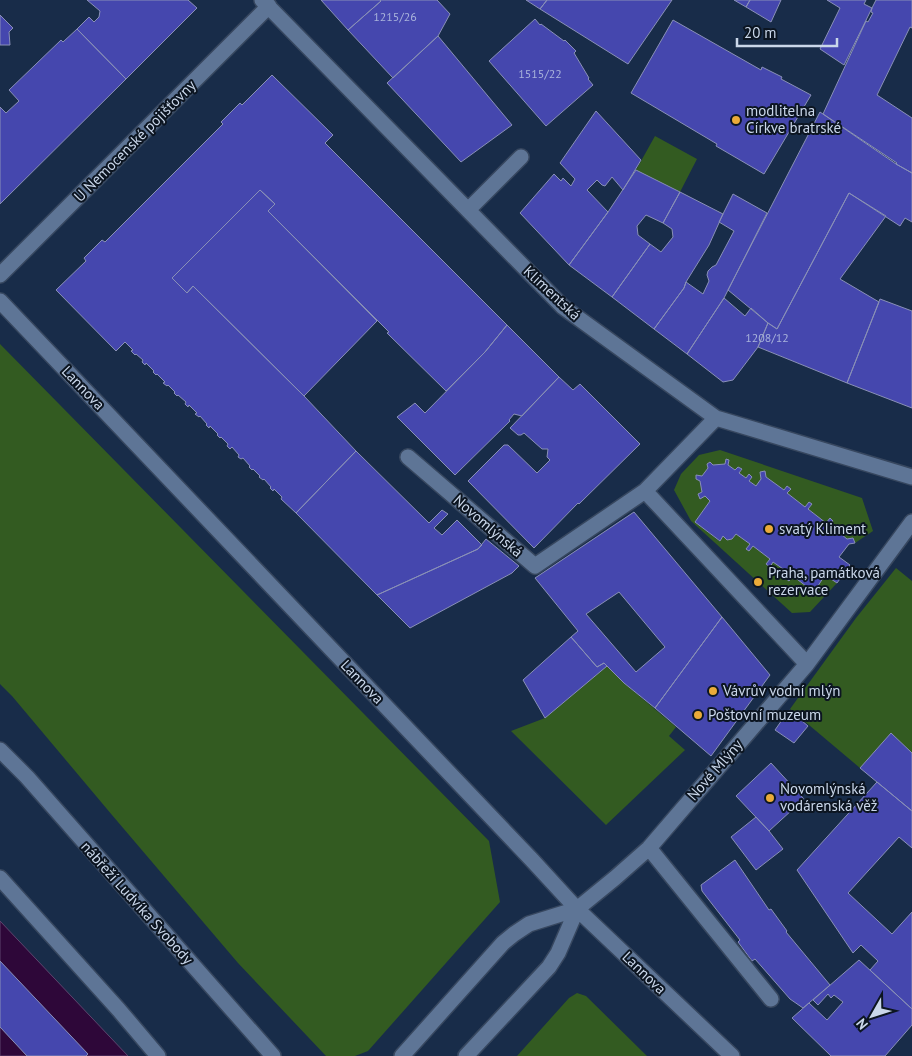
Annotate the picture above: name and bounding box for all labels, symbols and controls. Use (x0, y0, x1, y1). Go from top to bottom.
house number: 1215/26 (373, 9, 417, 24)
scale bar (737, 15, 837, 47)
text: 20 m (744, 23, 777, 42)
house number: 1515/22 (518, 66, 562, 81)
street label: U Nemocenské pojišťovny (70, 76, 200, 206)
place label: modlitelna Církve bratrské (746, 101, 841, 137)
marker: modlitelna Církve bratrské (730, 114, 742, 126)
street label: Klimentská (520, 261, 585, 324)
house number: 1208/12 (745, 330, 789, 345)
street label: Lannova (58, 362, 109, 414)
street label: Novomlýnská (450, 490, 527, 561)
place label: svatý Kliment (779, 519, 866, 538)
marker: svatý Kliment (763, 523, 775, 535)
place label: Praha, památková rezervace (768, 563, 880, 599)
marker: Praha, památková rezervace (752, 576, 764, 588)
street label: Lannova (337, 656, 388, 708)
place label: Vávrův vodní mlýn (722, 681, 840, 700)
marker: Vávrův vodní mlýn (707, 685, 719, 697)
place label: Poštovní muzeum (708, 705, 821, 724)
marker: Poštovní muzeum (692, 709, 704, 721)
street label: Nové Mlýny (683, 735, 746, 804)
place label: Novomlýnská vodárenská věž (780, 779, 878, 815)
marker: Novomlýnská vodárenská věž (764, 792, 776, 804)
street label: nábřeží Ludvíka Svobody (77, 837, 198, 968)
street label: Lannova (618, 947, 670, 998)
north arrow (847, 991, 897, 1041)
text: N (852, 1015, 872, 1033)

